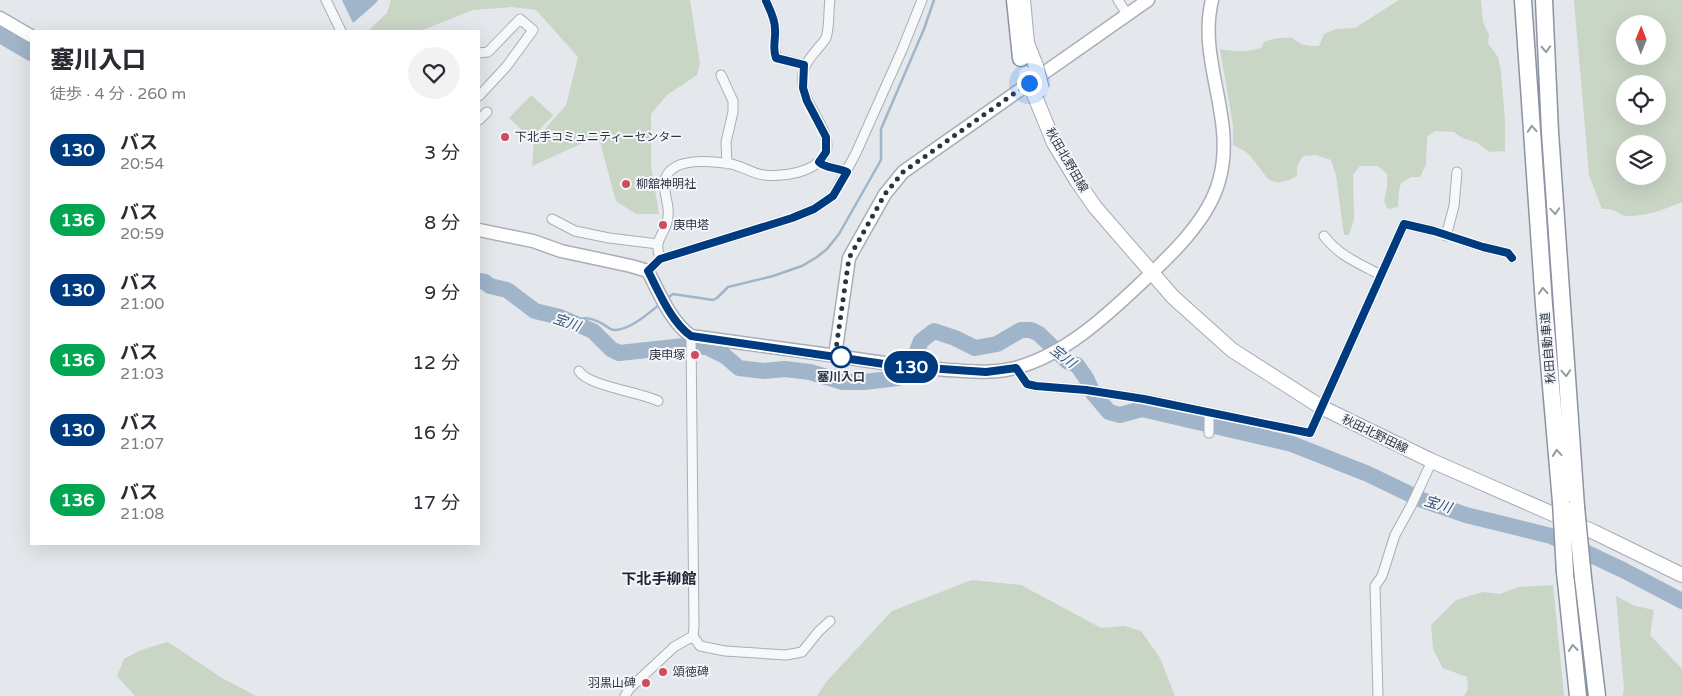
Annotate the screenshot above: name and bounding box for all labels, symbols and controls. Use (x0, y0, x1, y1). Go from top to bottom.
north arrow (1616, 15, 1666, 65)
map controls (1616, 15, 1666, 185)
one-way arrow (1541, 45, 1551, 53)
text: 塞川入口 (50, 46, 146, 75)
button: heart (408, 47, 460, 99)
your location (1017, 71, 1042, 96)
button: locate (1616, 75, 1666, 125)
text: 徒歩 · 4 分 · 260 m (50, 84, 186, 104)
street label: 秋田北野田線 (1043, 125, 1091, 195)
one-way arrow (1527, 125, 1538, 133)
place label: 下北手コミュニティーセンター (515, 130, 682, 144)
marker: 下北手コミュニティーセンター (499, 131, 511, 143)
text: バス (120, 132, 158, 154)
button: layers (1616, 135, 1666, 185)
text: 130 (61, 139, 94, 161)
text: 3 分 (424, 142, 460, 164)
text: 20:54 (120, 154, 164, 174)
place label: 柳舘神明社 (636, 177, 696, 191)
marker: 柳舘神明社 (620, 178, 632, 190)
text: バス (120, 202, 158, 224)
one-way arrow (1549, 207, 1560, 215)
text: 136 (61, 209, 94, 231)
text: 8 分 (424, 212, 460, 234)
place label: 庚申塔 (673, 218, 709, 232)
marker: 庚申塔 (657, 219, 669, 231)
text: 20:59 (120, 224, 164, 244)
text: バス (120, 272, 158, 294)
text: 130 (61, 279, 94, 301)
text: 9 分 (424, 282, 460, 304)
one-way arrow (1538, 287, 1549, 295)
text: 21:00 (120, 294, 164, 314)
water label: 宝川 (551, 310, 585, 336)
street label: 秋田自動車道 (1538, 312, 1558, 384)
water label: 宝川 (1046, 341, 1081, 373)
text: バス (120, 342, 158, 364)
marker: 塞川入口 (830, 346, 852, 368)
place label: 庚申塚 (649, 348, 685, 362)
text: 136 (61, 349, 94, 371)
marker: 庚申塚 (689, 349, 701, 361)
line badge: 130 (882, 351, 940, 383)
text: 12 分 (412, 352, 460, 374)
text: 130 (894, 356, 928, 378)
text: 21:03 (120, 364, 164, 384)
one-way arrow (1560, 369, 1571, 377)
place label: 塞川入口 (817, 370, 865, 384)
text: バス (120, 412, 158, 434)
street label: 秋田北野田線 (1340, 412, 1410, 456)
text: 130 (61, 419, 94, 441)
text: 16 分 (412, 422, 460, 444)
text: 21:07 (120, 434, 164, 454)
one-way arrow (1551, 449, 1562, 457)
text: バス (120, 482, 158, 504)
text: 136 (61, 489, 94, 511)
text: 17 分 (412, 492, 460, 514)
water label: 宝川 (1422, 492, 1456, 517)
text: 21:08 (120, 504, 164, 524)
district label: 下北手柳館 (621, 570, 697, 588)
one-way arrow (1568, 643, 1579, 651)
place label: 頌徳碑 (673, 665, 709, 679)
marker: 頌徳碑 (657, 666, 669, 678)
place label: 羽黒山碑 (588, 676, 636, 690)
marker: 羽黒山碑 (640, 677, 652, 689)

